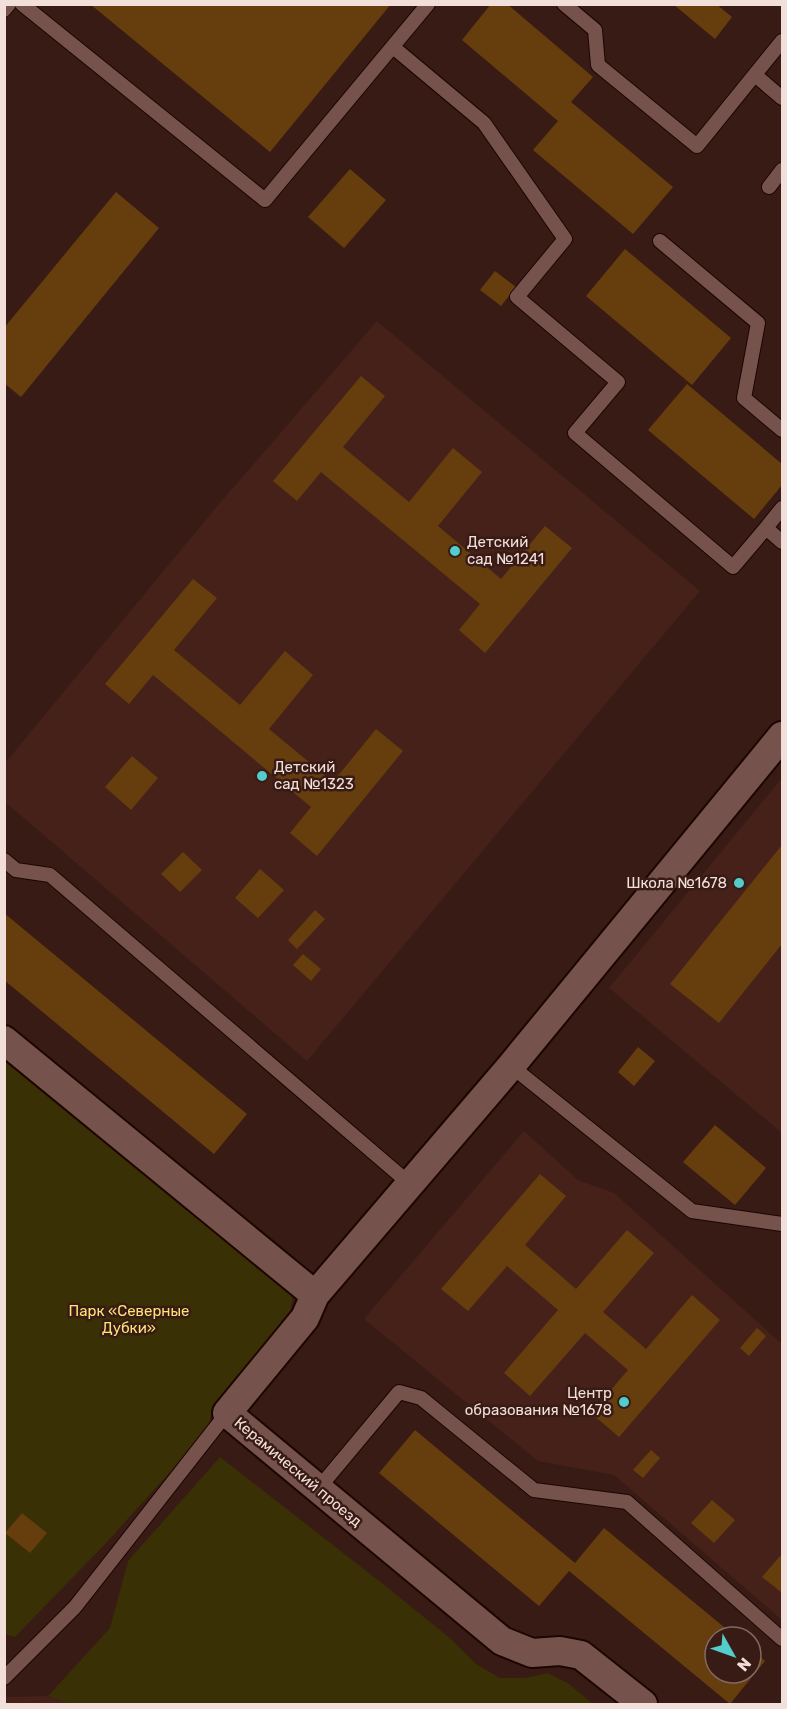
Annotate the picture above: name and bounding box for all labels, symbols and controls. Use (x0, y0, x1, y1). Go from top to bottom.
place label: Детский сад №1241 (467, 533, 544, 568)
marker: Детский сад №1241 (448, 544, 462, 558)
place label: Детский сад №1323 (274, 758, 354, 793)
marker: Детский сад №1323 (255, 769, 269, 783)
place label: Школа №1678 (626, 874, 727, 892)
marker: Школа №1678 (732, 876, 746, 890)
park label: Парк «Северные Дубки» (68, 1302, 190, 1337)
place label: Центр образования №1678 (465, 1384, 612, 1419)
marker: Центр образования №1678 (617, 1395, 631, 1409)
street label: Керамический проезд (231, 1413, 365, 1531)
north arrow (703, 1625, 763, 1685)
text: N (733, 1654, 755, 1675)

